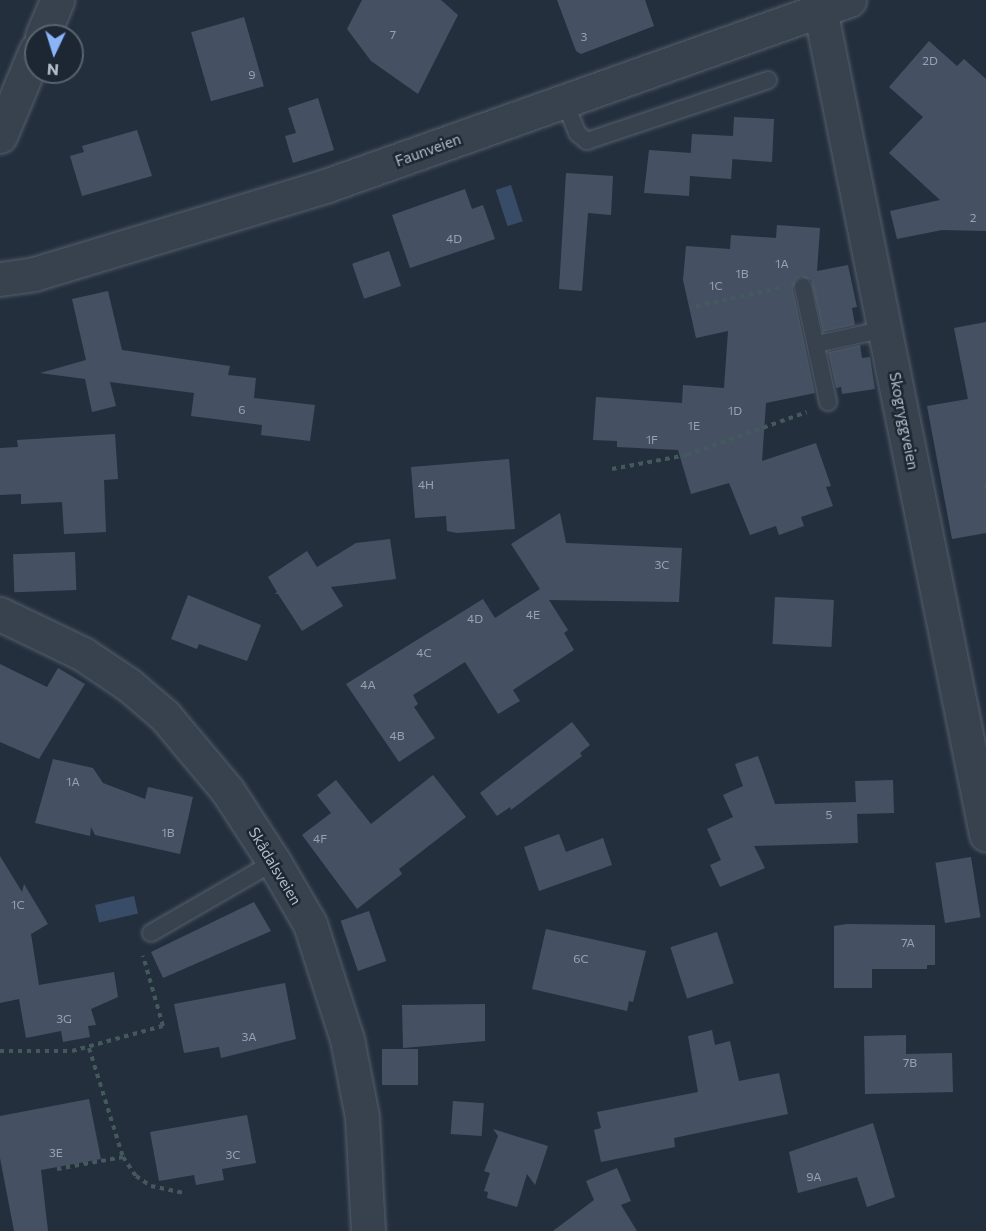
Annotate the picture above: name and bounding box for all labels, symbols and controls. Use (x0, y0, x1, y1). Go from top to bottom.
north arrow (24, 24, 84, 84)
house number: 7 (390, 28, 396, 42)
house number: 3 (581, 30, 587, 44)
house number: 2D (922, 54, 938, 68)
text: N (46, 61, 59, 80)
house number: 9 (248, 68, 256, 82)
street label: Faunveien (393, 130, 463, 170)
house number: 2 (970, 211, 976, 225)
house number: 4D (446, 232, 462, 246)
house number: 1A (775, 257, 789, 271)
house number: 1B (736, 267, 748, 281)
house number: 1C (709, 279, 723, 293)
street label: Skogryggveien (886, 371, 922, 471)
house number: 6 (238, 403, 246, 417)
house number: 1D (728, 404, 742, 418)
house number: 1E (688, 419, 700, 433)
house number: 1F (646, 433, 658, 447)
house number: 4H (418, 478, 434, 492)
house number: 3C (654, 558, 670, 572)
house number: 4E (526, 608, 540, 622)
house number: 4D (467, 612, 483, 626)
house number: 4C (416, 646, 432, 660)
house number: 4A (360, 678, 376, 692)
house number: 4B (390, 729, 404, 743)
house number: 1A (66, 775, 80, 789)
house number: 5 (826, 808, 832, 822)
street label: Skådalsveien (245, 824, 305, 908)
house number: 1B (162, 826, 174, 840)
house number: 4F (313, 832, 327, 846)
house number: 1C (11, 898, 25, 912)
house number: 7A (901, 936, 915, 950)
house number: 6C (573, 952, 589, 966)
house number: 3G (56, 1012, 72, 1026)
house number: 3A (242, 1030, 256, 1044)
house number: 7B (903, 1056, 917, 1070)
house number: 3E (49, 1146, 63, 1160)
house number: 3C (225, 1148, 241, 1162)
house number: 9A (806, 1170, 822, 1184)

